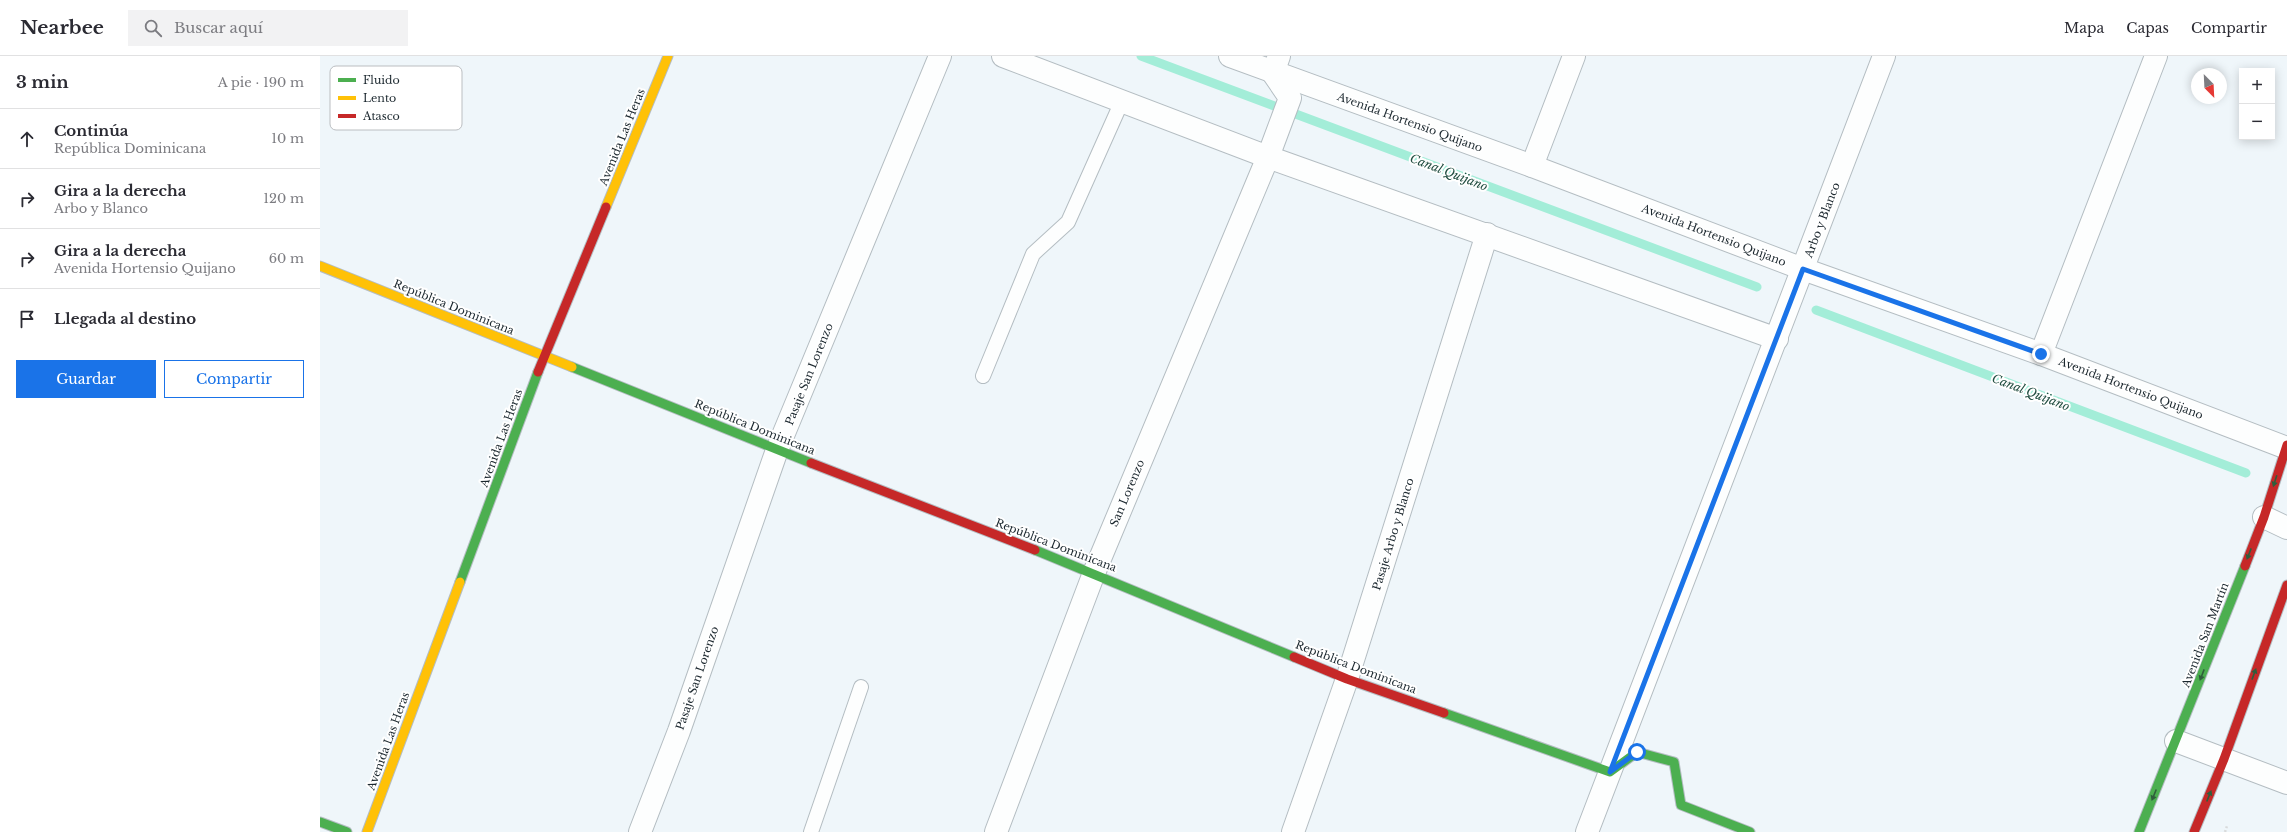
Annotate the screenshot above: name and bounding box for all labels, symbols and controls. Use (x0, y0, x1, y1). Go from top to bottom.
search box (128, 10, 408, 46)
text: Nearbee (20, 16, 104, 39)
icon: search (142, 17, 164, 39)
text: Buscar aquí (174, 18, 263, 37)
text: Mapa (2064, 19, 2104, 37)
text: Capas (2126, 19, 2169, 37)
text: Compartir (2191, 19, 2267, 37)
legend (330, 66, 462, 130)
north arrow (2191, 68, 2227, 104)
map controls (2239, 68, 2275, 140)
button: + (2239, 68, 2275, 104)
text: 3 min (16, 72, 69, 93)
text: Fluido (363, 73, 400, 87)
text: A pie · 190 m (218, 74, 304, 91)
street label: Avenida Las Heras (596, 86, 648, 188)
street label: Avenida Hortensio Quijano (1334, 89, 1485, 155)
text: Lento (363, 91, 396, 105)
button: − (2239, 104, 2275, 140)
text: Atasco (362, 109, 400, 123)
text: Continúa (54, 121, 128, 140)
icon: ahead (16, 128, 38, 150)
text: 10 m (271, 130, 304, 147)
text: República Dominicana (54, 140, 206, 157)
water label: Canal Quijano (1408, 150, 1490, 194)
street label: Arbo y Blanco (1801, 180, 1843, 261)
text: Gira a la derecha (54, 181, 186, 200)
icon: right (16, 188, 38, 210)
text: 120 m (263, 190, 304, 207)
text: Arbo y Blanco (54, 200, 148, 217)
street label: Avenida Hortensio Quijano (1639, 201, 1788, 269)
text: Gira a la derecha (54, 241, 186, 260)
icon: right (16, 248, 38, 270)
text: 60 m (269, 250, 304, 267)
text: Avenida Hortensio Quijano (54, 260, 236, 277)
street label: República Dominicana (392, 276, 517, 338)
icon: arrive (16, 308, 38, 330)
text: Llegada al destino (54, 309, 196, 328)
street label: Pasaje San Lorenzo (782, 321, 836, 427)
route end (2032, 345, 2050, 363)
street label: Avenida Hortensio Quijano (2056, 354, 2205, 422)
button: Guardar (16, 360, 156, 398)
button: Compartir (164, 360, 304, 398)
water label: Canal Quijano (1990, 370, 2072, 414)
street label: Avenida Las Heras (476, 387, 525, 490)
street label: República Dominicana (693, 396, 818, 458)
street label: San Lorenzo (1107, 457, 1147, 529)
one-way arrow (2272, 475, 2278, 487)
street label: Pasaje Arbo y Blanco (1369, 476, 1417, 592)
street label: República Dominicana (993, 515, 1119, 575)
one-way arrow (2246, 548, 2252, 560)
street label: Avenida San Martín (2178, 580, 2232, 690)
street label: Pasaje San Lorenzo (673, 624, 721, 732)
street label: República Dominicana (1293, 637, 1419, 697)
one-way arrow (2252, 668, 2258, 680)
one-way arrow (2199, 669, 2205, 681)
street label: Avenida Las Heras (363, 690, 412, 793)
route start (1628, 743, 1646, 761)
one-way arrow (2206, 789, 2212, 801)
one-way arrow (2151, 790, 2157, 801)

